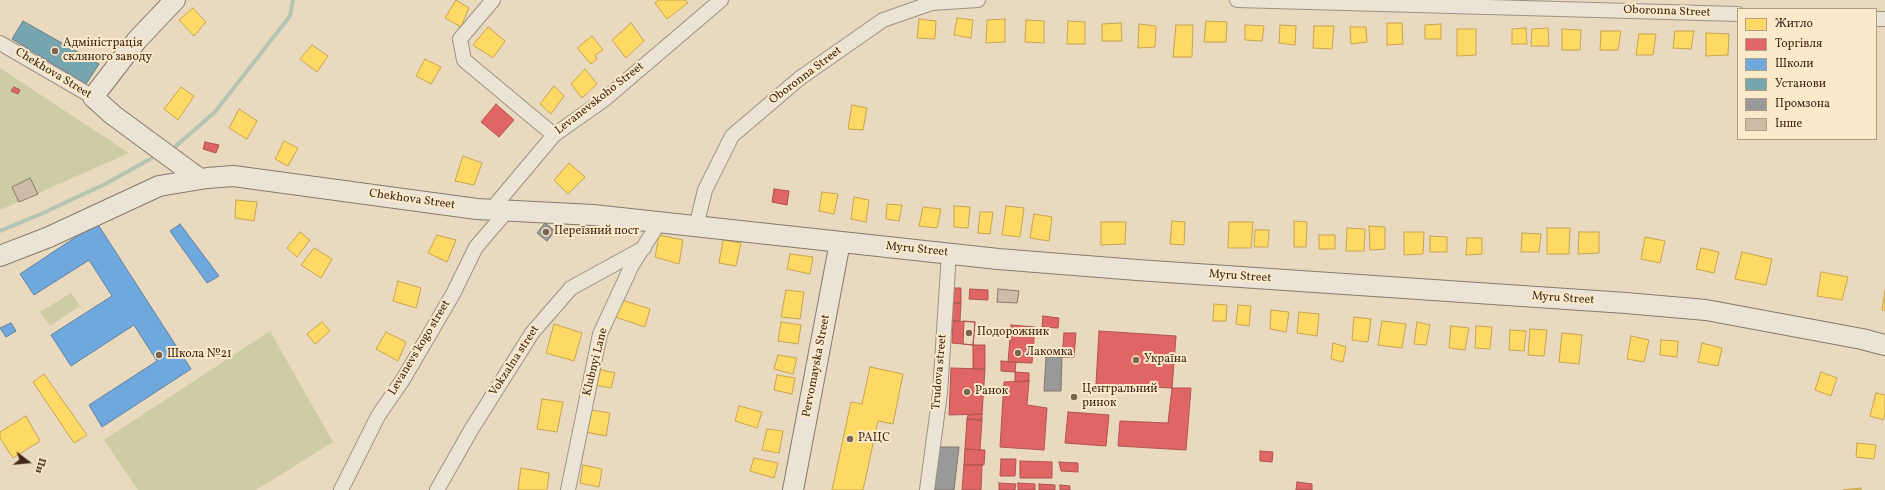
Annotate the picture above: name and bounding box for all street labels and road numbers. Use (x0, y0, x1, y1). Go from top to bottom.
street label: Oboronna Street (1623, 3, 1711, 21)
street label: Oboronna Street (767, 44, 845, 108)
street label: Chekhova Street (12, 45, 94, 103)
street label: Levanevskoho Street (553, 60, 647, 138)
street label: Chekhova Street (368, 187, 456, 213)
street label: Myru Street (885, 240, 949, 260)
street label: Myru Street (1208, 268, 1272, 286)
street label: Myru Street (1531, 290, 1595, 308)
street label: Levanevs'kogo street (386, 298, 454, 398)
street label: Pervomayska Street (800, 313, 834, 419)
street label: Vokzalna street (487, 323, 543, 399)
street label: Klubnyi Lane (581, 326, 611, 398)
street label: Trudova street (930, 333, 950, 411)

